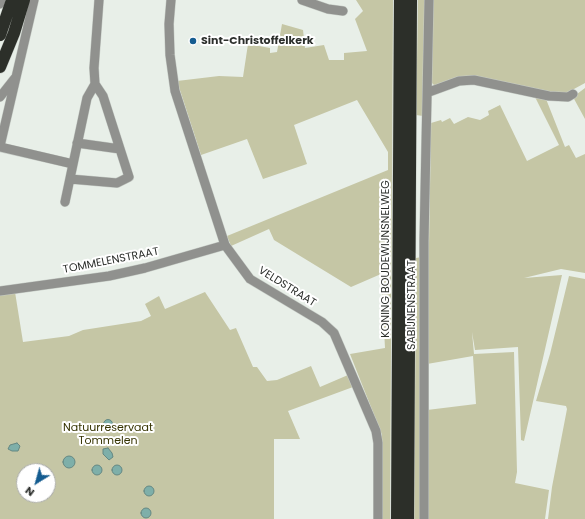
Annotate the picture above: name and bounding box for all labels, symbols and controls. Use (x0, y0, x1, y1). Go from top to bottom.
place label: Sint-Christoffelkerk (201, 34, 314, 48)
marker: Sint-Christoffelkerk (188, 36, 198, 46)
street label: KONING BOUDEWIJNSNELWEG (379, 180, 393, 338)
street label: TOMMELENSTRAAT (62, 245, 160, 277)
street label: SABIJNENSTRAAT (405, 260, 419, 350)
street label: VELDSTRAAT (256, 264, 318, 310)
park label: Natuurreservaat Tommelen (63, 421, 153, 447)
north arrow (16, 463, 56, 503)
text: N (21, 483, 38, 501)

